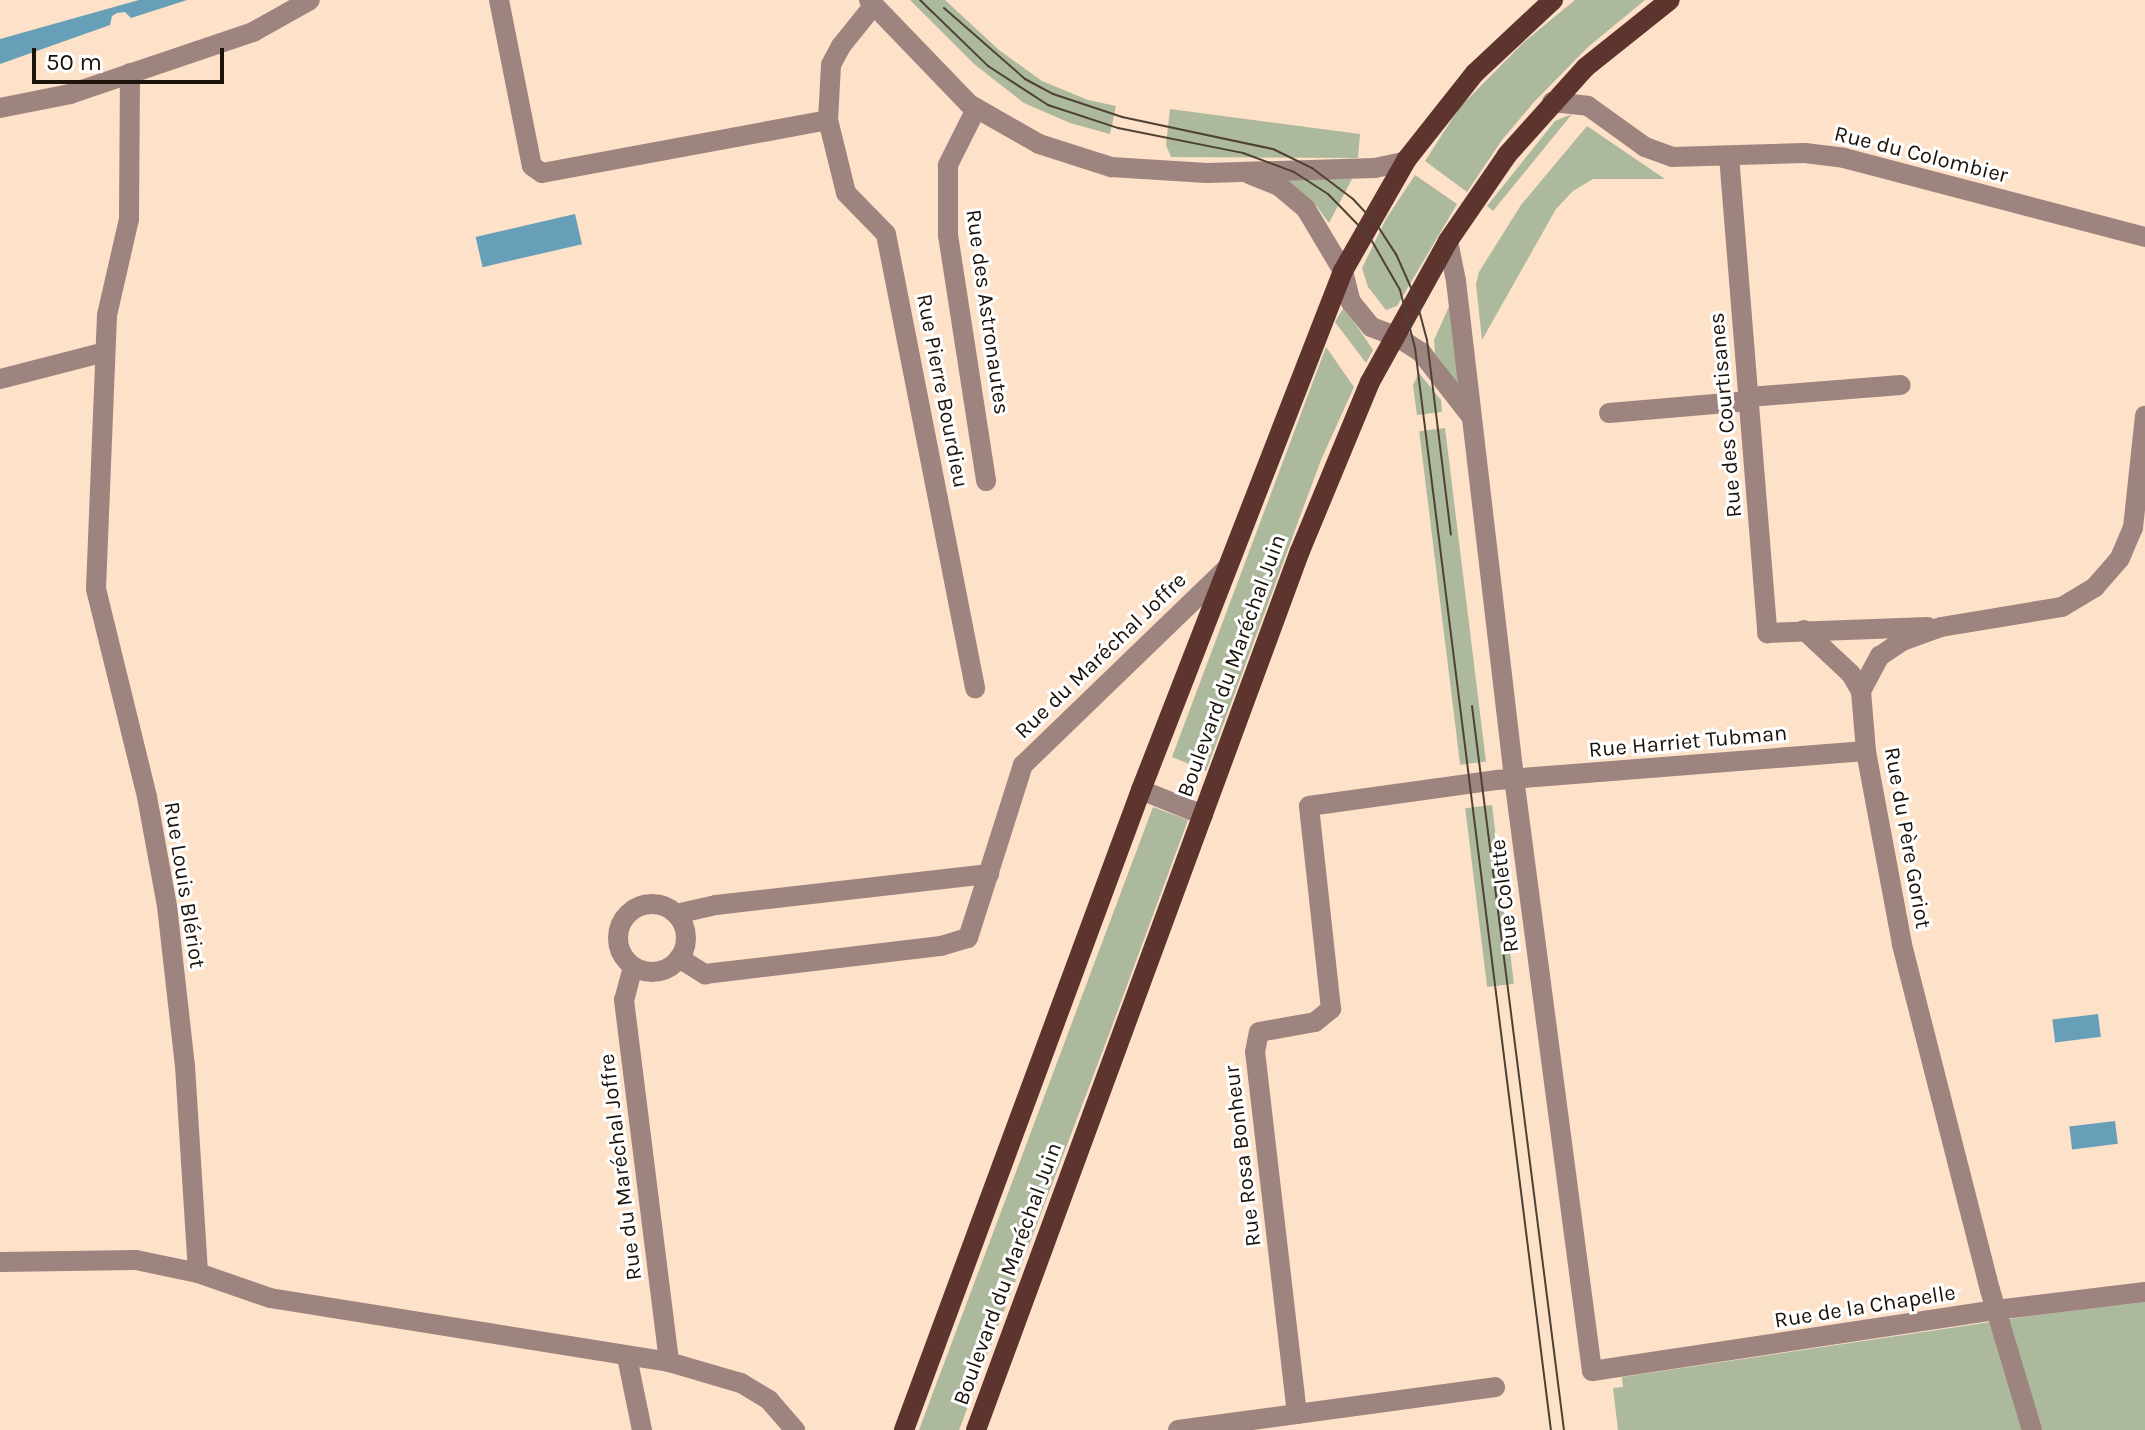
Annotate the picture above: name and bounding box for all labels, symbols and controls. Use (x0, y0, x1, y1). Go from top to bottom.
scale bar (36, 32, 228, 82)
text: 50 m (46, 48, 102, 76)
street label: Rue du Colombier (1831, 121, 2011, 189)
street label: Rue des Astronautes (960, 208, 1014, 416)
street label: Rue Pierre Bourdieu (910, 292, 974, 490)
street label: Rue des Courtisanes (1704, 311, 1748, 519)
street label: Boulevard du Maréchal Juin (1172, 531, 1292, 801)
street label: Rue du Maréchal Joffre (1010, 567, 1192, 745)
street label: Rue Harriet Tubman (1588, 720, 1788, 764)
street label: Rue du Père Goriot (1878, 745, 1936, 931)
street label: Rue Louis Blériot (158, 800, 210, 970)
street label: Rue Colette (1485, 838, 1525, 954)
street label: Rue du Maréchal Joffre (594, 1052, 648, 1282)
street label: Rue Rosa Bonheur (1219, 1064, 1267, 1248)
street label: Boulevard du Maréchal Juin (948, 1139, 1068, 1409)
street label: Rue de la Chapelle (1773, 1280, 1957, 1334)

